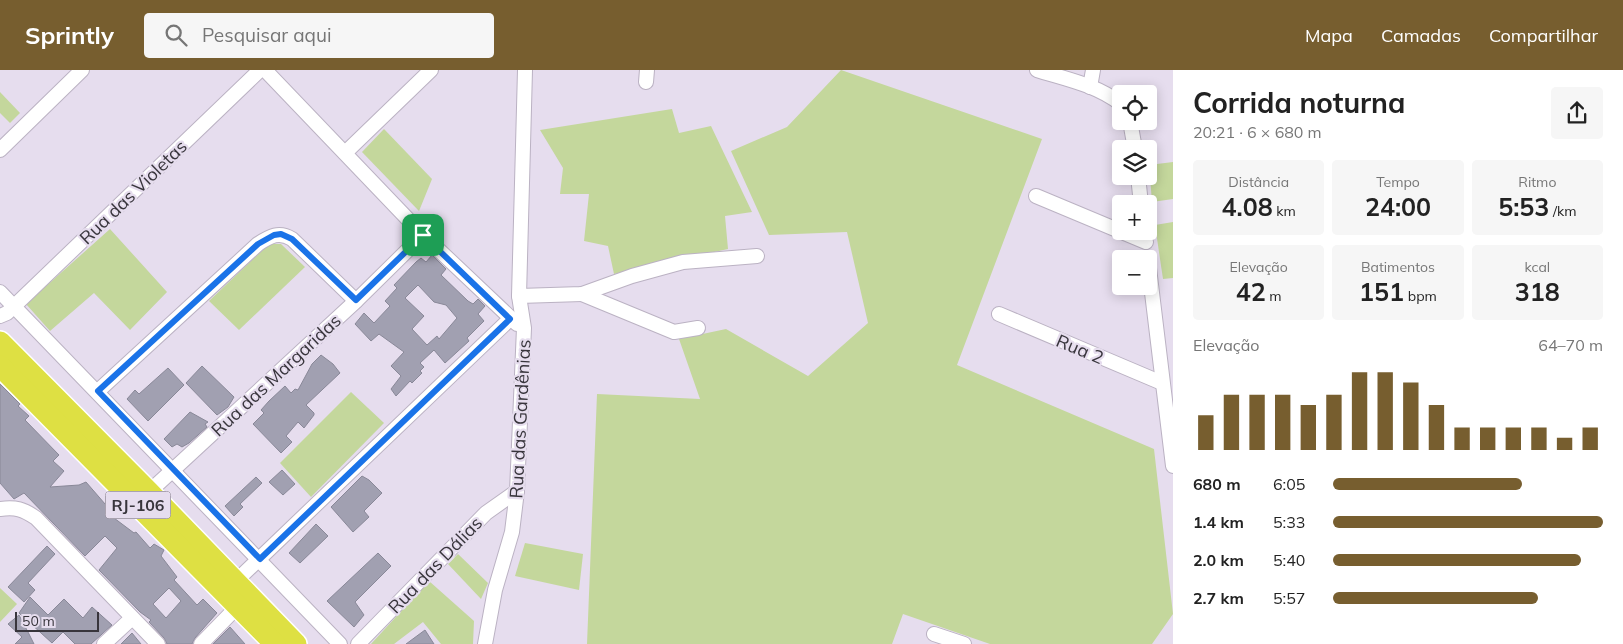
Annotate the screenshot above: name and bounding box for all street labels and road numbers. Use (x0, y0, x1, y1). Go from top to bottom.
street label: Rua das Violetas (74, 135, 192, 249)
street label: Rua das Margaridas (206, 309, 346, 441)
street label: Rua 2 (1053, 329, 1107, 369)
street label: Rua das Gardênias (504, 339, 536, 499)
road number: RJ-106 (106, 492, 170, 518)
street label: Rua das Dálias (383, 512, 487, 618)

